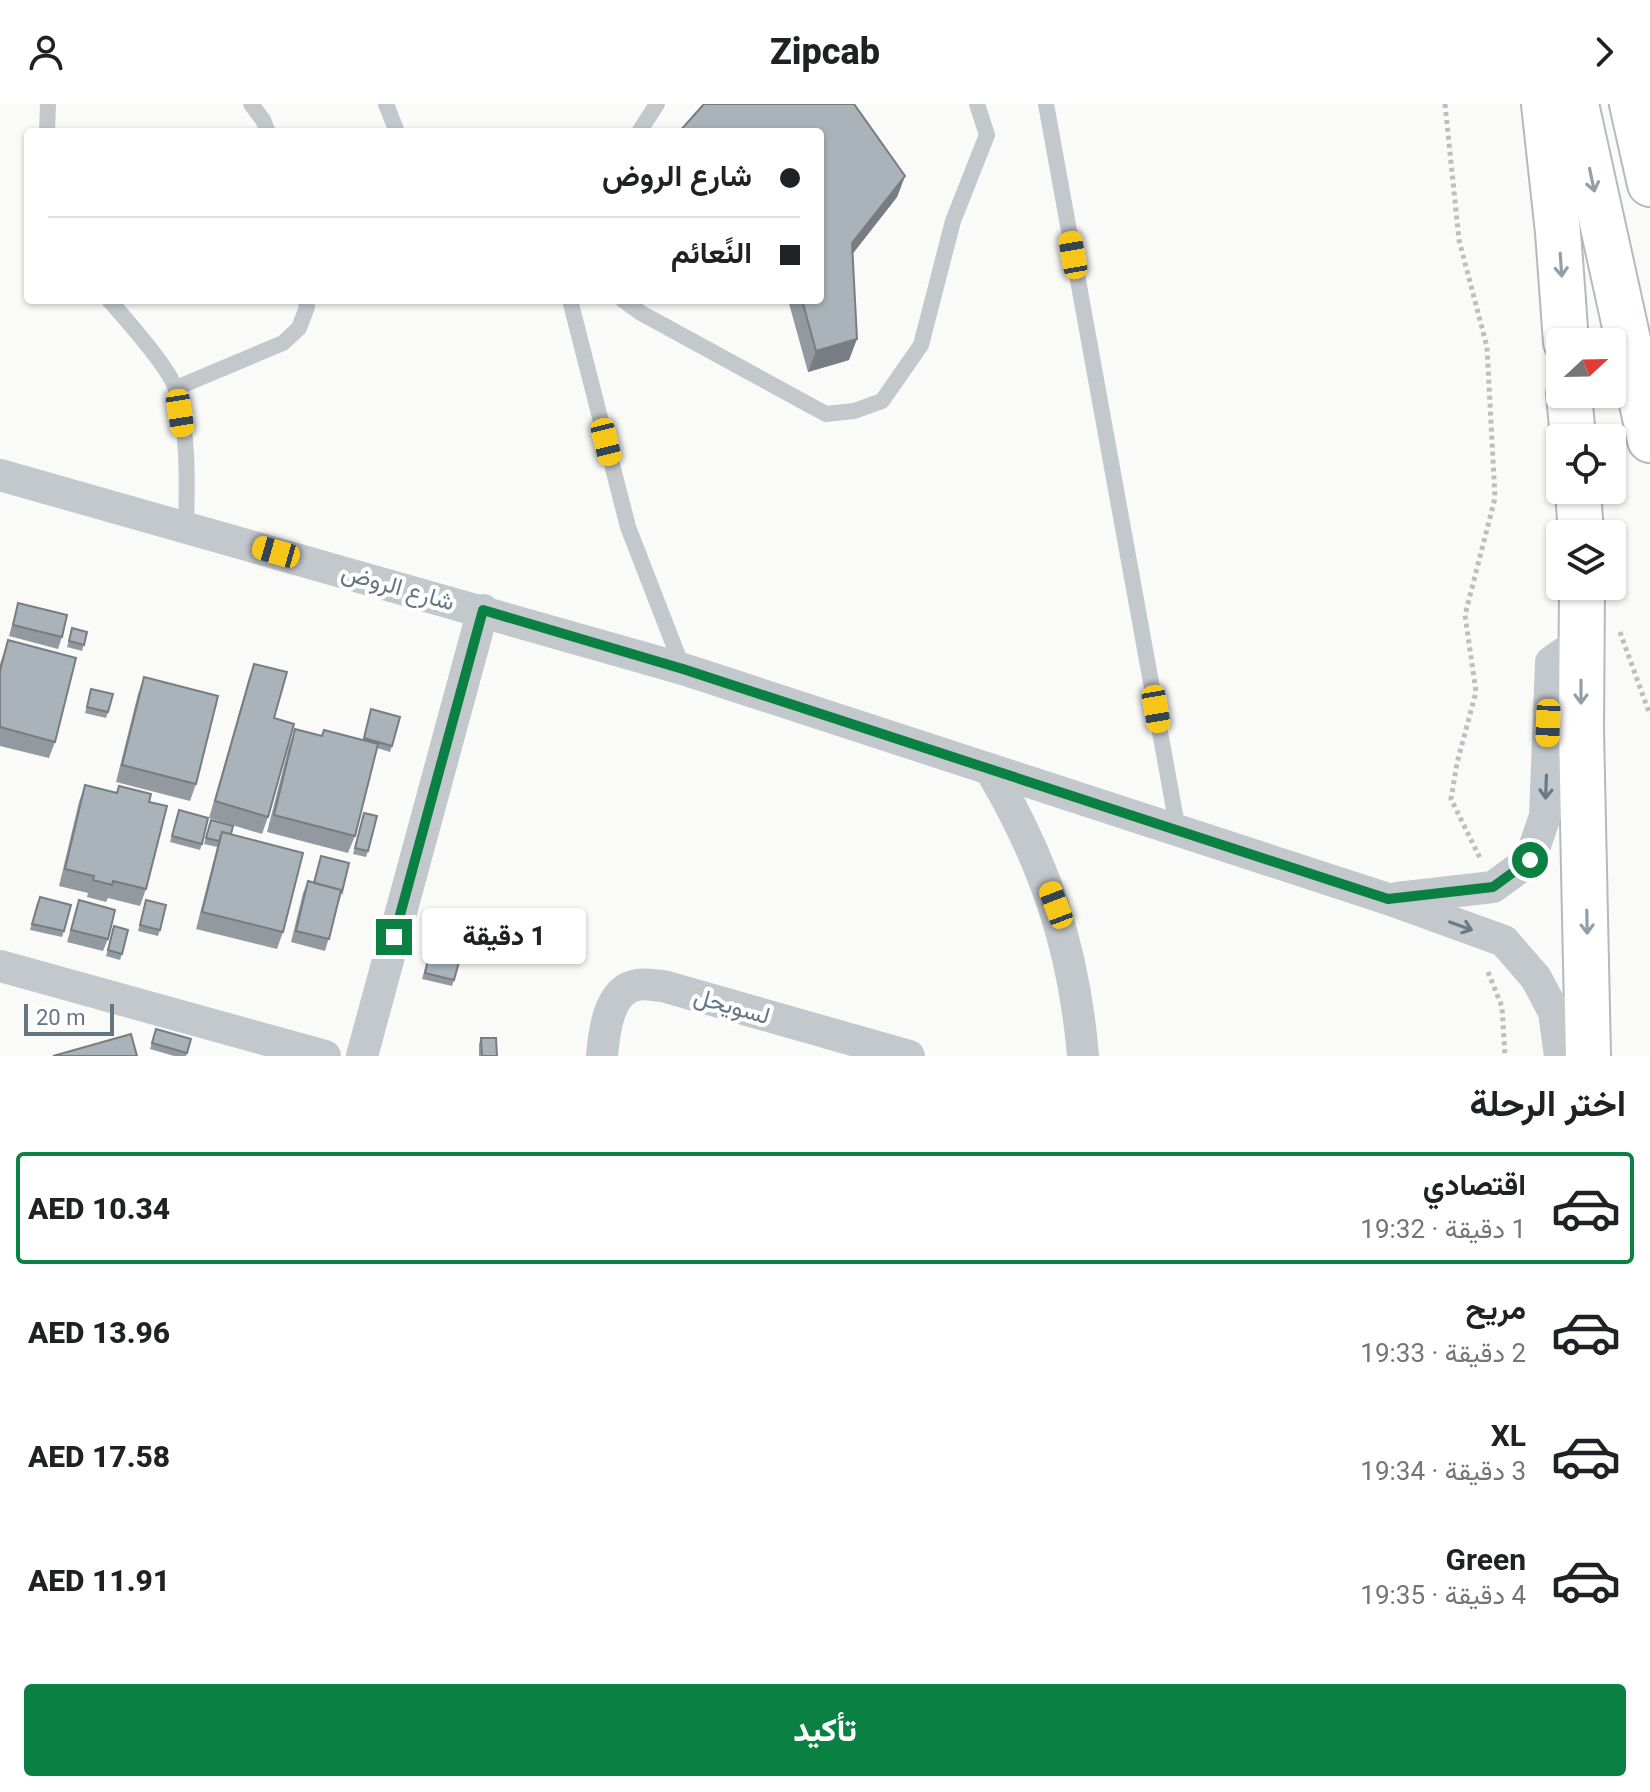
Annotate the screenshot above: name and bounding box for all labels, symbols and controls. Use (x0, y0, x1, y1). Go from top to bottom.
icon: person (24, 30, 68, 74)
icon: forward (1582, 30, 1626, 74)
text: Zipcab (770, 31, 880, 73)
text: شارع الروض (602, 158, 752, 193)
one-way arrow (1586, 167, 1601, 193)
car (1057, 229, 1089, 281)
text: النًعائم (671, 235, 752, 270)
one-way arrow (1553, 251, 1568, 278)
north arrow (1546, 328, 1626, 408)
map controls (1546, 328, 1626, 600)
car (164, 387, 196, 439)
car (589, 416, 623, 468)
button: locate (1546, 424, 1626, 504)
button: layers (1546, 520, 1626, 600)
car (250, 534, 302, 570)
street label: شارع الروض (338, 558, 458, 618)
one-way arrow (1573, 678, 1589, 705)
car (1140, 683, 1172, 735)
car (1535, 699, 1561, 747)
one-way arrow (1538, 773, 1553, 800)
route start (1512, 842, 1548, 878)
car (1036, 878, 1076, 932)
one-way arrow (1579, 908, 1594, 935)
callout: 1 دقيقة (422, 909, 586, 965)
route end (376, 919, 412, 955)
one-way arrow (1448, 920, 1473, 934)
text: 1 دقيقة (462, 921, 546, 951)
street label: لسويحل (690, 982, 773, 1031)
scale bar (24, 1000, 114, 1036)
text: 20 m (36, 1005, 85, 1030)
text: اختر الرحلة (1469, 1083, 1626, 1125)
text: اقتصادي (1423, 1167, 1526, 1202)
icon: car (1550, 1172, 1622, 1244)
text: AED 10.34 (28, 1191, 170, 1226)
text: 1 دقيقة · 19:32 (1360, 1214, 1526, 1244)
text: مريح (1466, 1291, 1526, 1326)
icon: car (1550, 1296, 1622, 1368)
text: AED 13.96 (28, 1315, 170, 1350)
text: 2 دقيقة · 19:33 (1360, 1338, 1526, 1368)
text: XL (1491, 1418, 1526, 1453)
icon: car (1550, 1420, 1622, 1492)
text: AED 17.58 (28, 1439, 170, 1474)
text: 3 دقيقة · 19:34 (1360, 1456, 1526, 1486)
text: Green (1446, 1542, 1526, 1577)
icon: car (1550, 1544, 1622, 1616)
text: AED 11.91 (28, 1563, 170, 1598)
text: 4 دقيقة · 19:35 (1360, 1580, 1526, 1610)
button: تأكيد (24, 1684, 1626, 1776)

